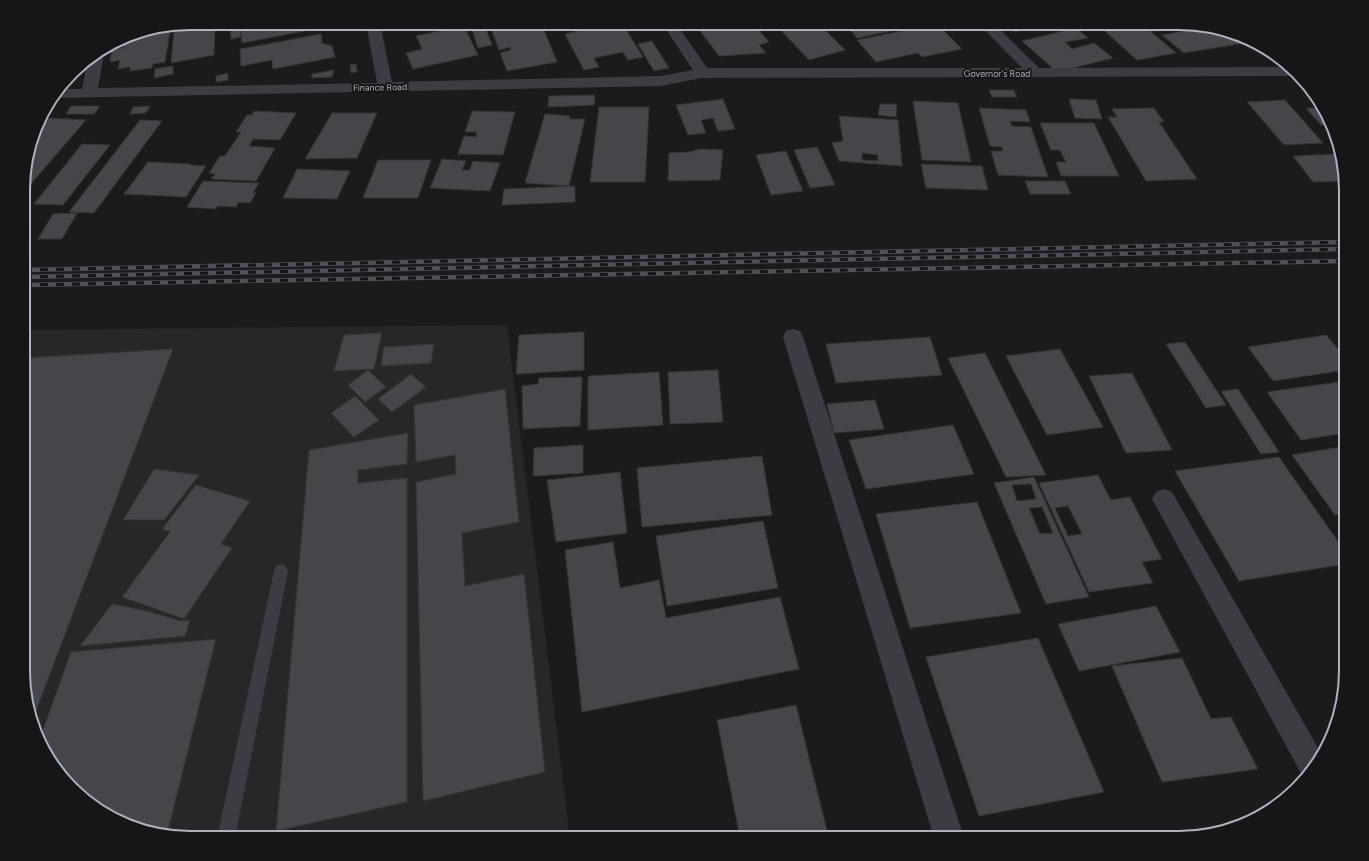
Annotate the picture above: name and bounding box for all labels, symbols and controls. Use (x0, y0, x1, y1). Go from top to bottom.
street label: Governor's Road (964, 68, 1030, 79)
street label: Finance Road (353, 81, 407, 93)

